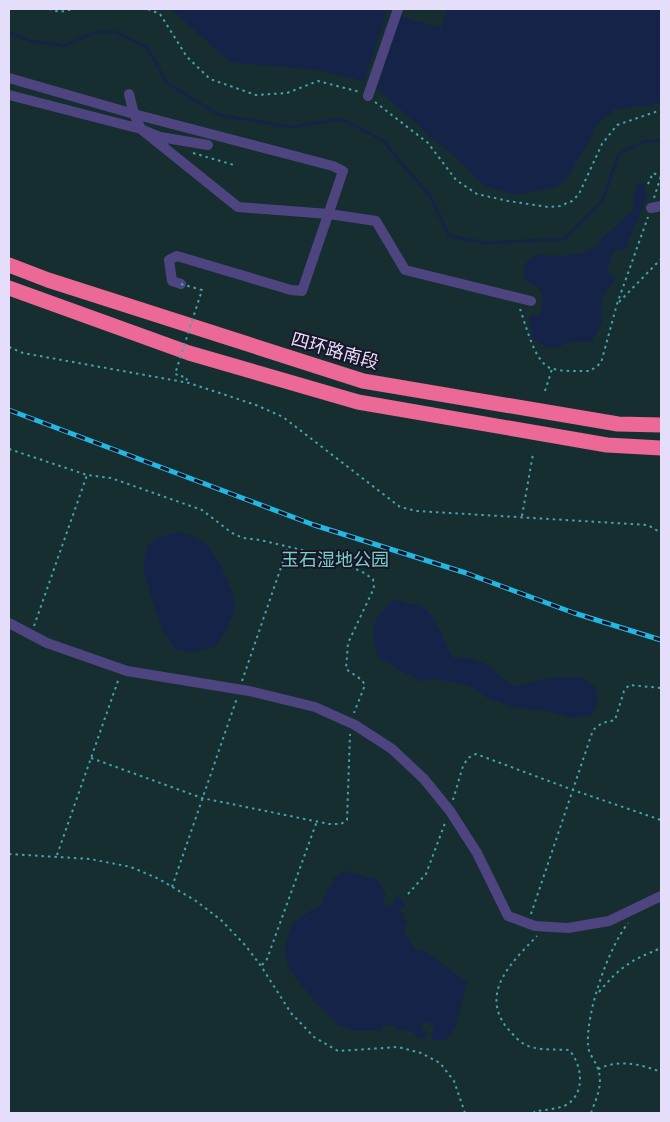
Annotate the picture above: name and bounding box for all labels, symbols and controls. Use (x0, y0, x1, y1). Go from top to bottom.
street label: 四环路南段 (289, 328, 381, 374)
park label: 玉石湿地公园 (281, 549, 389, 571)

